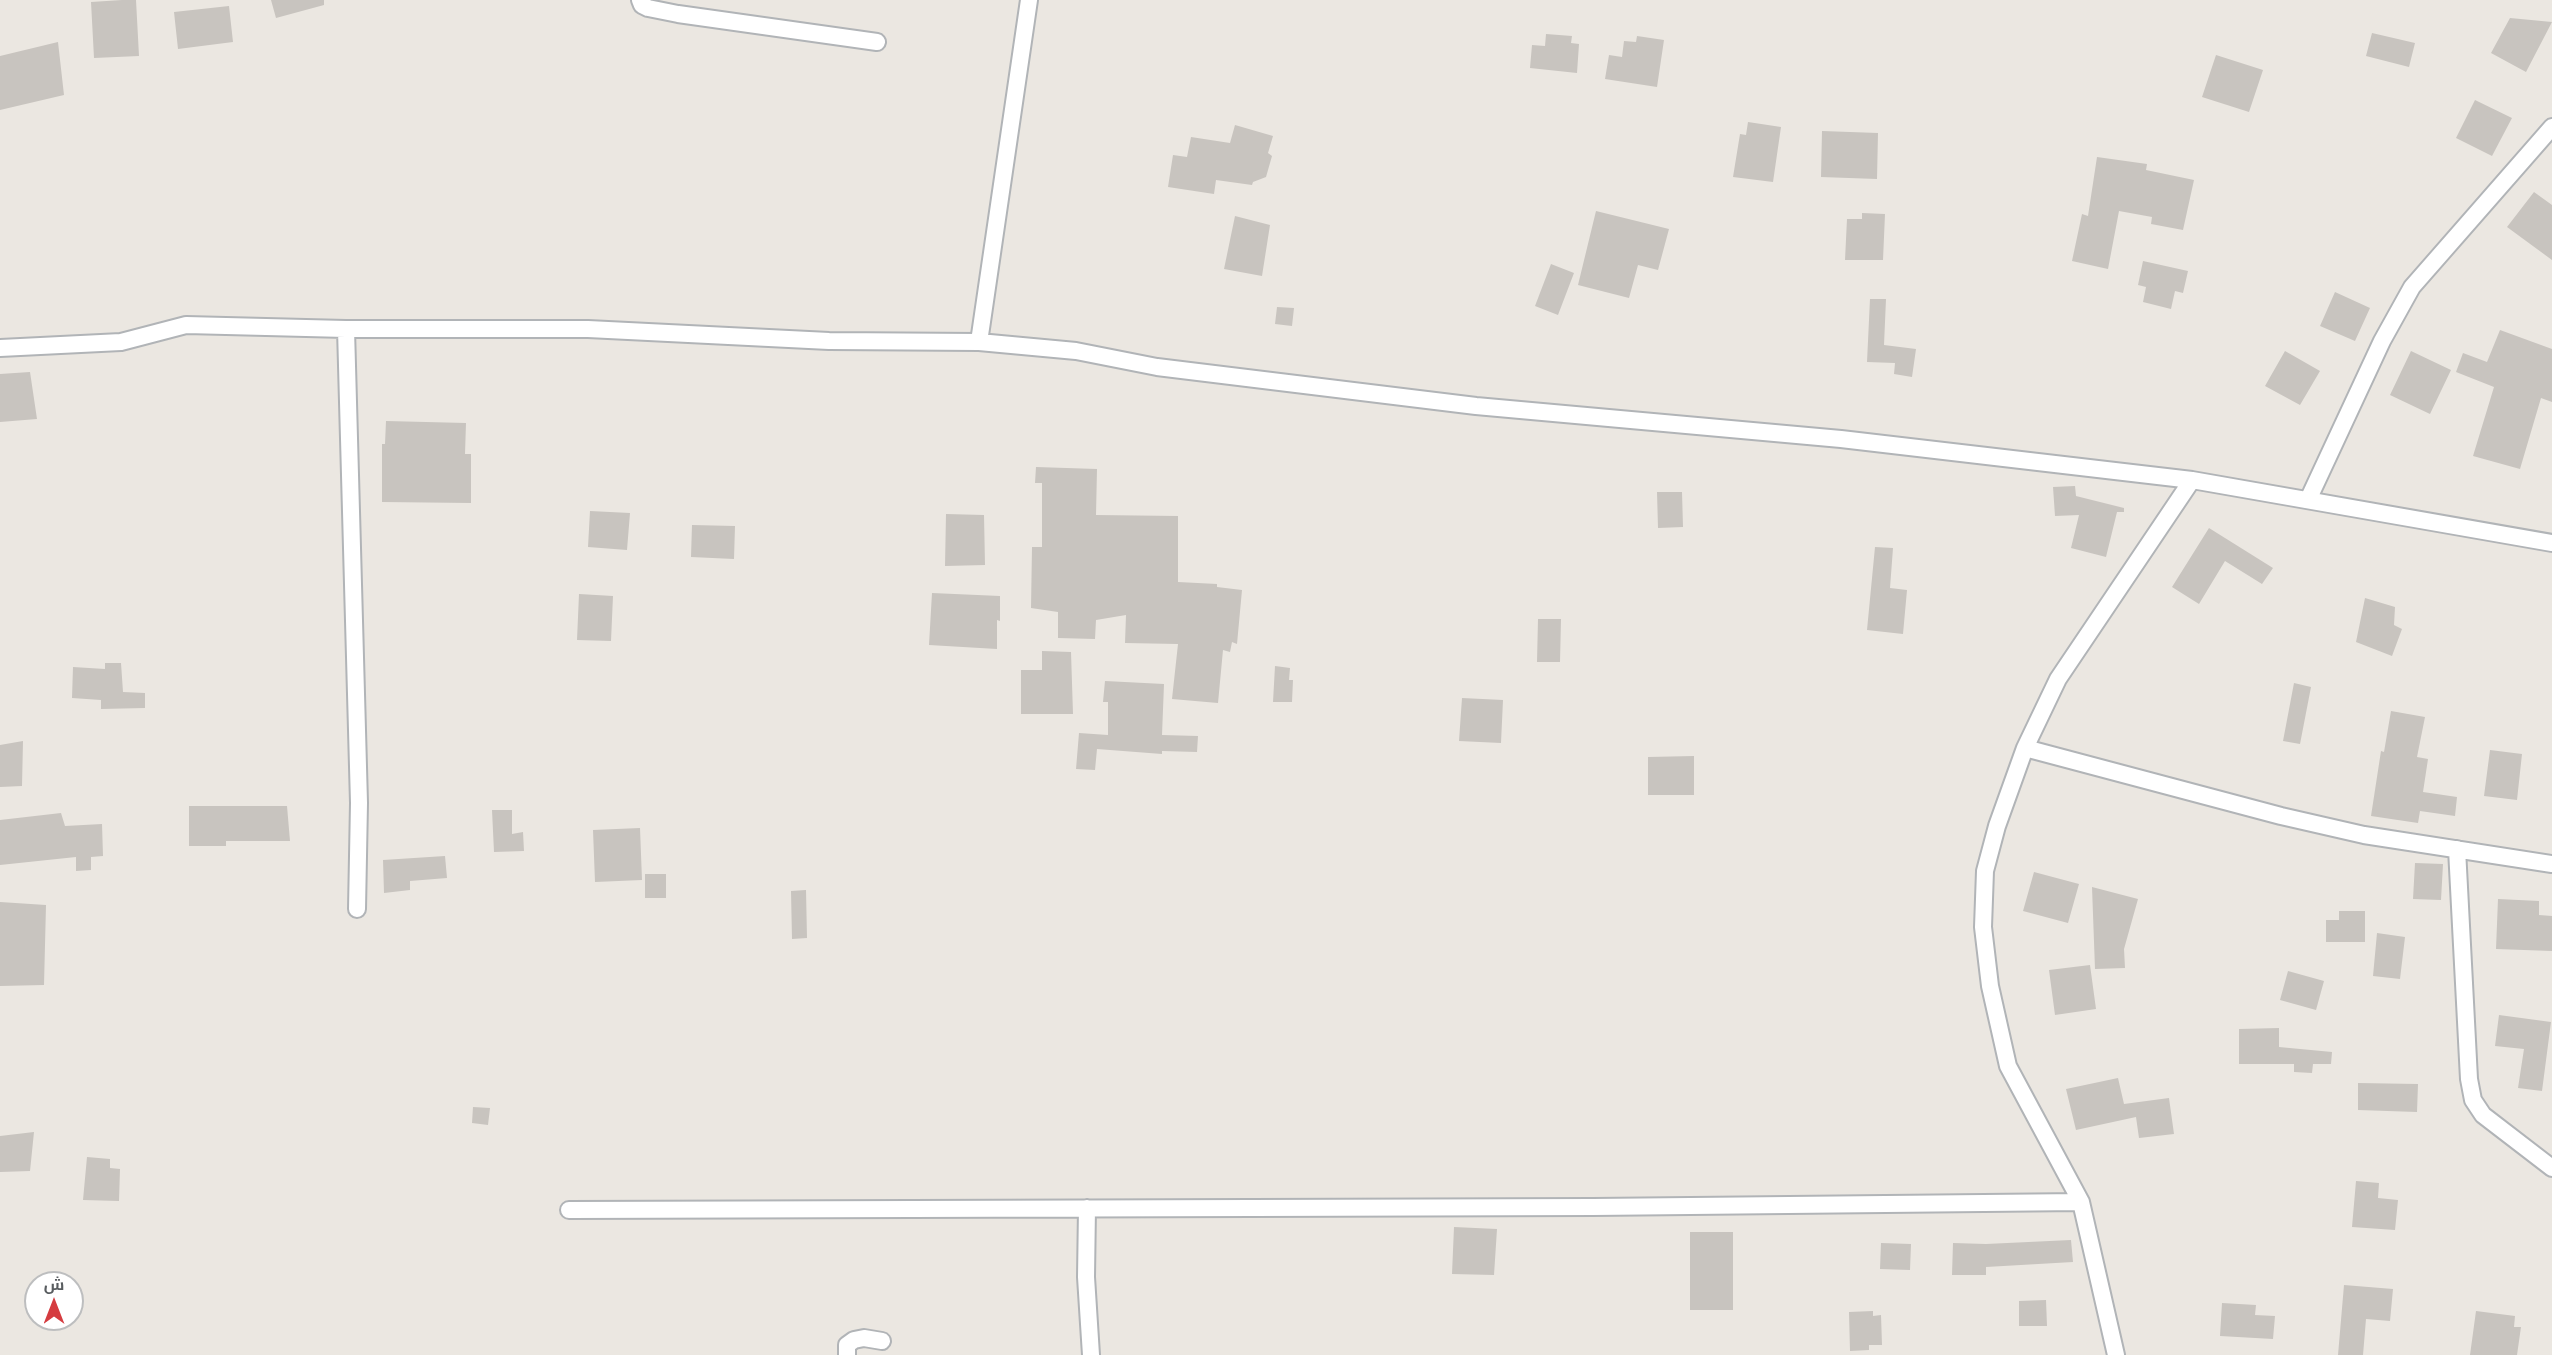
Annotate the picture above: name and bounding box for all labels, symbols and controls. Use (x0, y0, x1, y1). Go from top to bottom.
north arrow (24, 1271, 84, 1331)
text: ش (44, 1275, 64, 1294)

